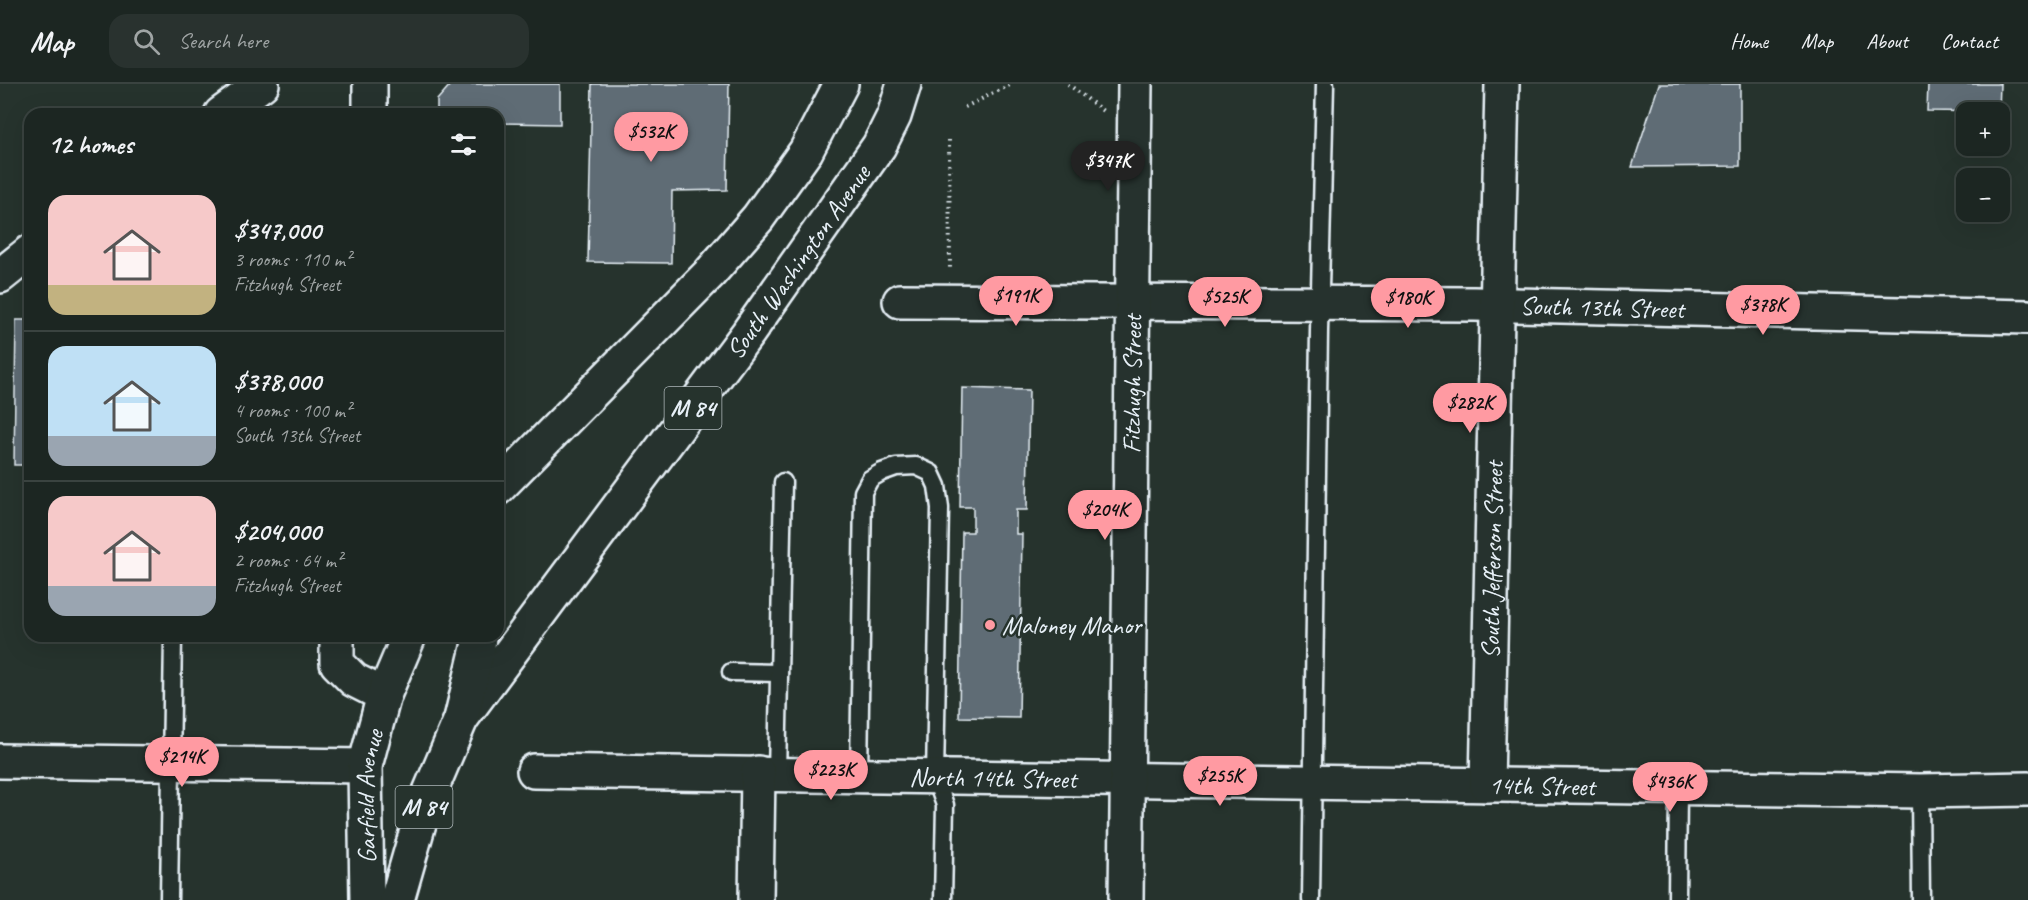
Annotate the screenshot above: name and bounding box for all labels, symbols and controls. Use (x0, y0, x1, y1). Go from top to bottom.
search box (109, 14, 529, 68)
text: Map (30, 24, 73, 59)
icon: search (130, 25, 163, 58)
text: Search here (178, 27, 268, 55)
text: Home (1730, 28, 1768, 54)
text: Map (1801, 28, 1833, 54)
text: About (1866, 28, 1908, 54)
text: Contact (1941, 28, 1998, 54)
map controls (1956, 102, 2010, 222)
button: + (1956, 102, 2010, 156)
pin: $532K (609, 112, 693, 163)
text: $532K (628, 119, 674, 144)
text: 12 homes (48, 128, 133, 161)
icon: filters (447, 128, 480, 161)
pin: $347K (1066, 141, 1150, 192)
text: $347K (1085, 148, 1131, 173)
street label: South Washington Avenue (718, 157, 878, 365)
button: − (1956, 168, 2010, 222)
text: $347,000 (234, 214, 321, 247)
icon: home (96, 219, 168, 291)
text: 3 rooms · 110 m² (234, 247, 351, 272)
text: Fitzhugh Street (234, 272, 341, 297)
pin: $191K (974, 276, 1058, 327)
pin: $525K (1183, 277, 1267, 328)
pin: $180K (1366, 278, 1450, 329)
text: $191K (993, 283, 1039, 308)
text: $525K (1202, 284, 1248, 309)
text: $180K (1385, 285, 1431, 310)
pin: $378K (1721, 285, 1805, 336)
street label: South 13th Street (1519, 289, 1687, 325)
text: $378K (1740, 292, 1786, 317)
street label: Fitzhugh Street (1114, 312, 1149, 454)
text: $378,000 (234, 365, 321, 398)
icon: home (96, 370, 168, 442)
pin: $282K (1428, 383, 1512, 434)
road number: M 84 (664, 387, 722, 429)
text: $282K (1447, 390, 1493, 415)
text: 4 rooms · 100 m² (234, 398, 351, 423)
text: South 13th Street (234, 423, 360, 448)
street label: South Jefferson Street (1473, 459, 1510, 659)
pin: $204K (1063, 490, 1147, 541)
text: $204K (1082, 497, 1128, 522)
text: $204,000 (234, 515, 321, 548)
icon: home (96, 520, 168, 592)
text: 2 rooms · 64 m² (234, 548, 342, 573)
text: Fitzhugh Street (234, 573, 341, 598)
place label: Maloney Manor (1002, 609, 1143, 642)
marker: Maloney Manor (983, 618, 997, 632)
street label: Garfield Avenue (348, 724, 391, 864)
pin: $214K (140, 737, 224, 788)
text: $214K (159, 744, 205, 769)
pin: $223K (789, 750, 873, 801)
pin: $255K (1178, 756, 1262, 807)
text: $223K (808, 757, 854, 782)
street label: North 14th Street (909, 760, 1079, 795)
pin: $436K (1628, 762, 1712, 813)
text: $255K (1197, 763, 1243, 788)
street label: 14th Street (1489, 768, 1598, 803)
text: $436K (1647, 769, 1693, 794)
road number: M 84 (396, 786, 452, 828)

